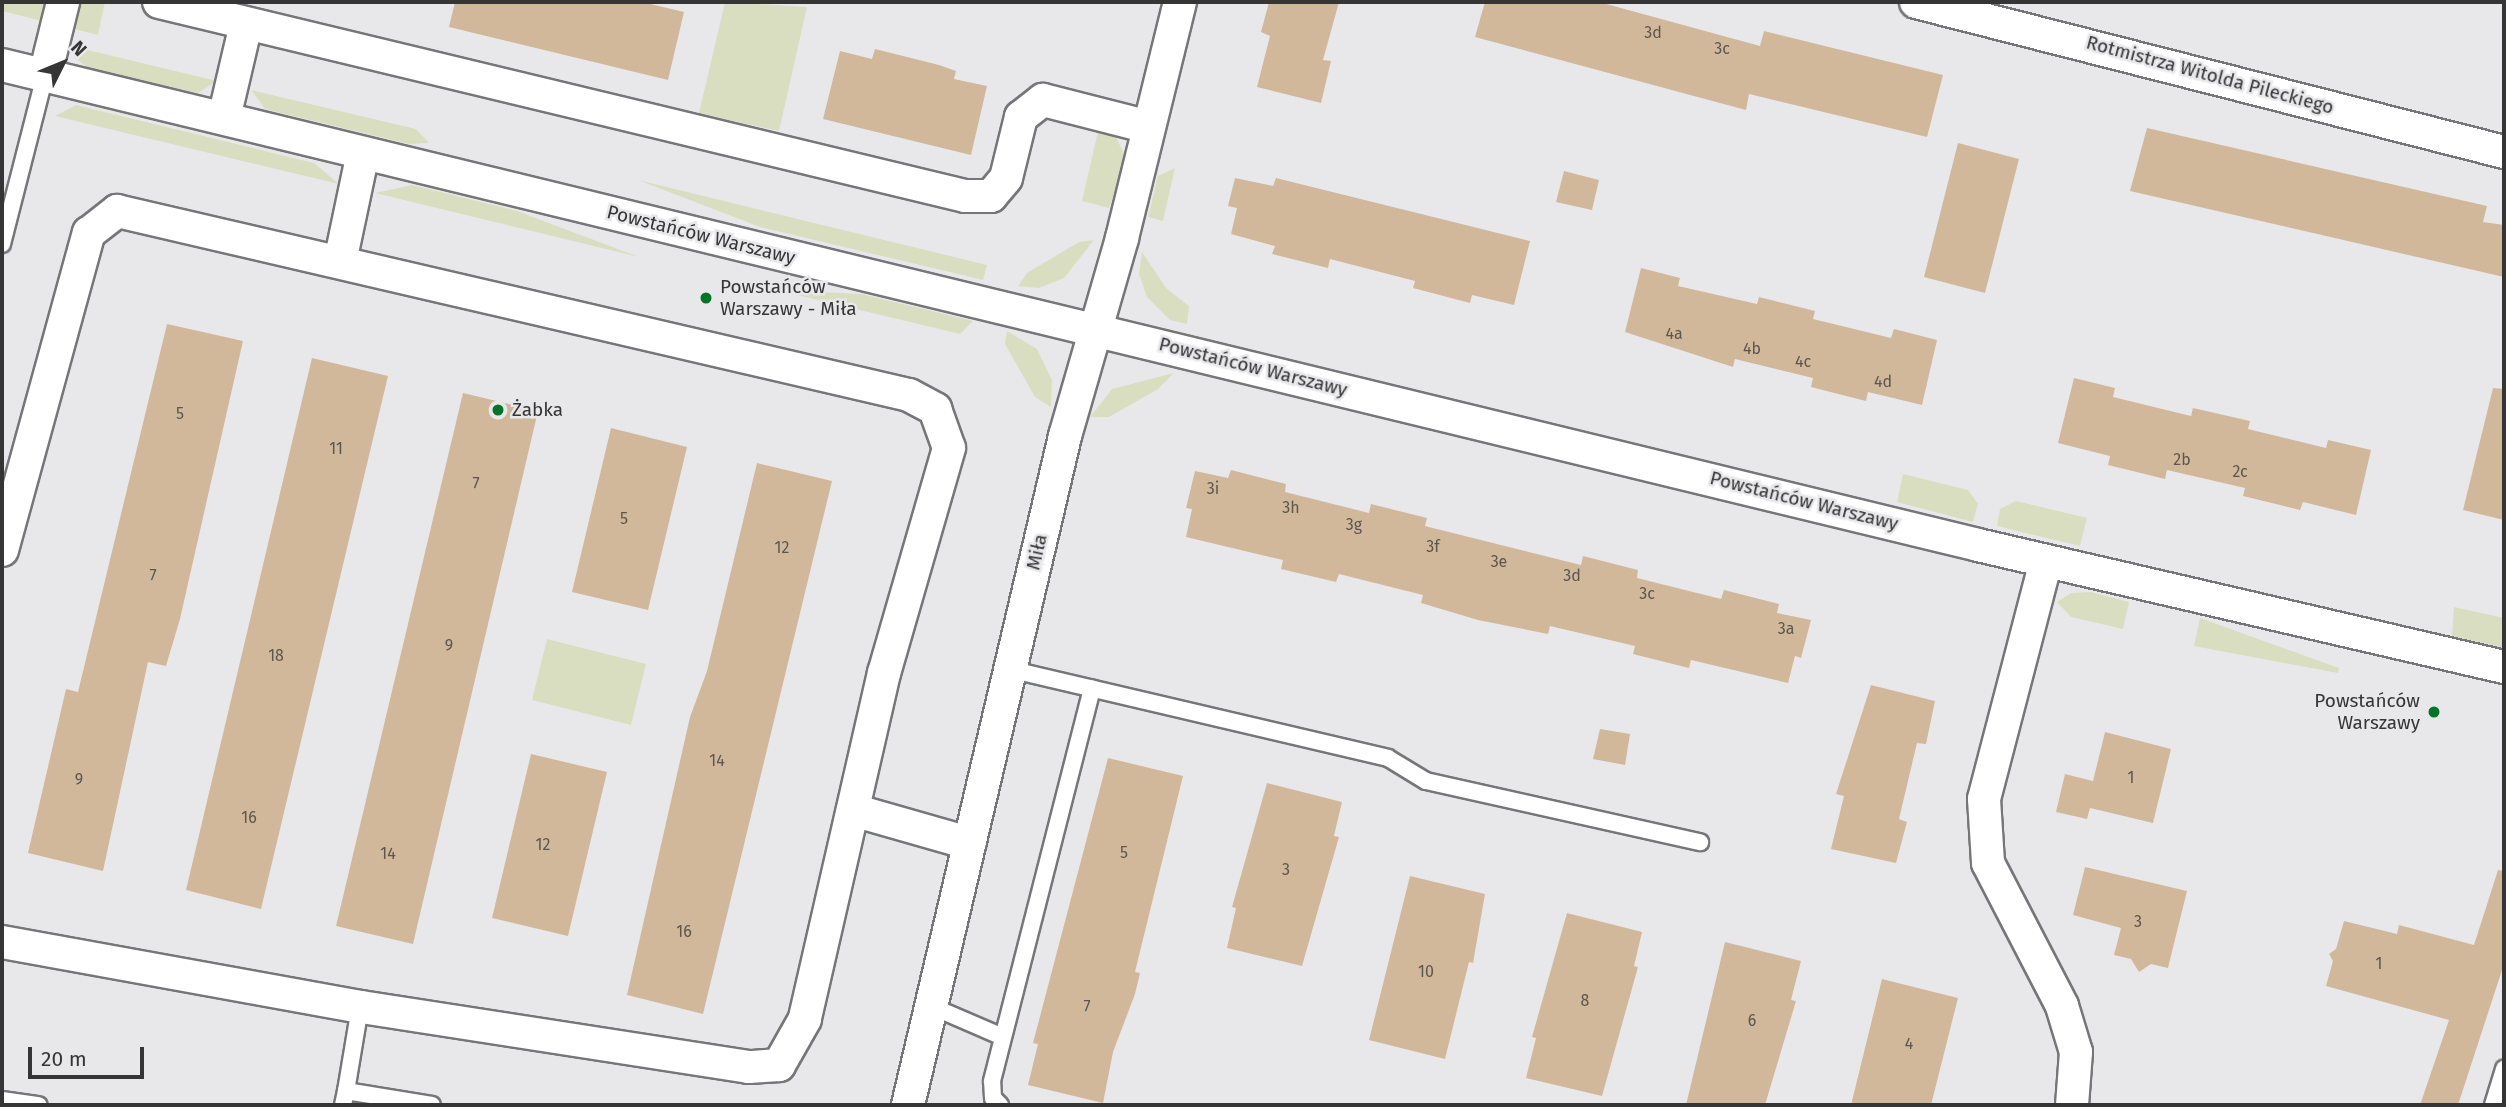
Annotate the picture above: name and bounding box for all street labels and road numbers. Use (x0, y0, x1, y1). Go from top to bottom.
street label: Rotmistrza Witolda Pileckiego (2084, 31, 2336, 119)
street label: Powstańców Warszawy (604, 201, 798, 269)
street label: Powstańców Warszawy (1156, 333, 1350, 401)
street label: Powstańców Warszawy (1707, 467, 1901, 535)
street label: Miła (1022, 532, 1052, 572)

